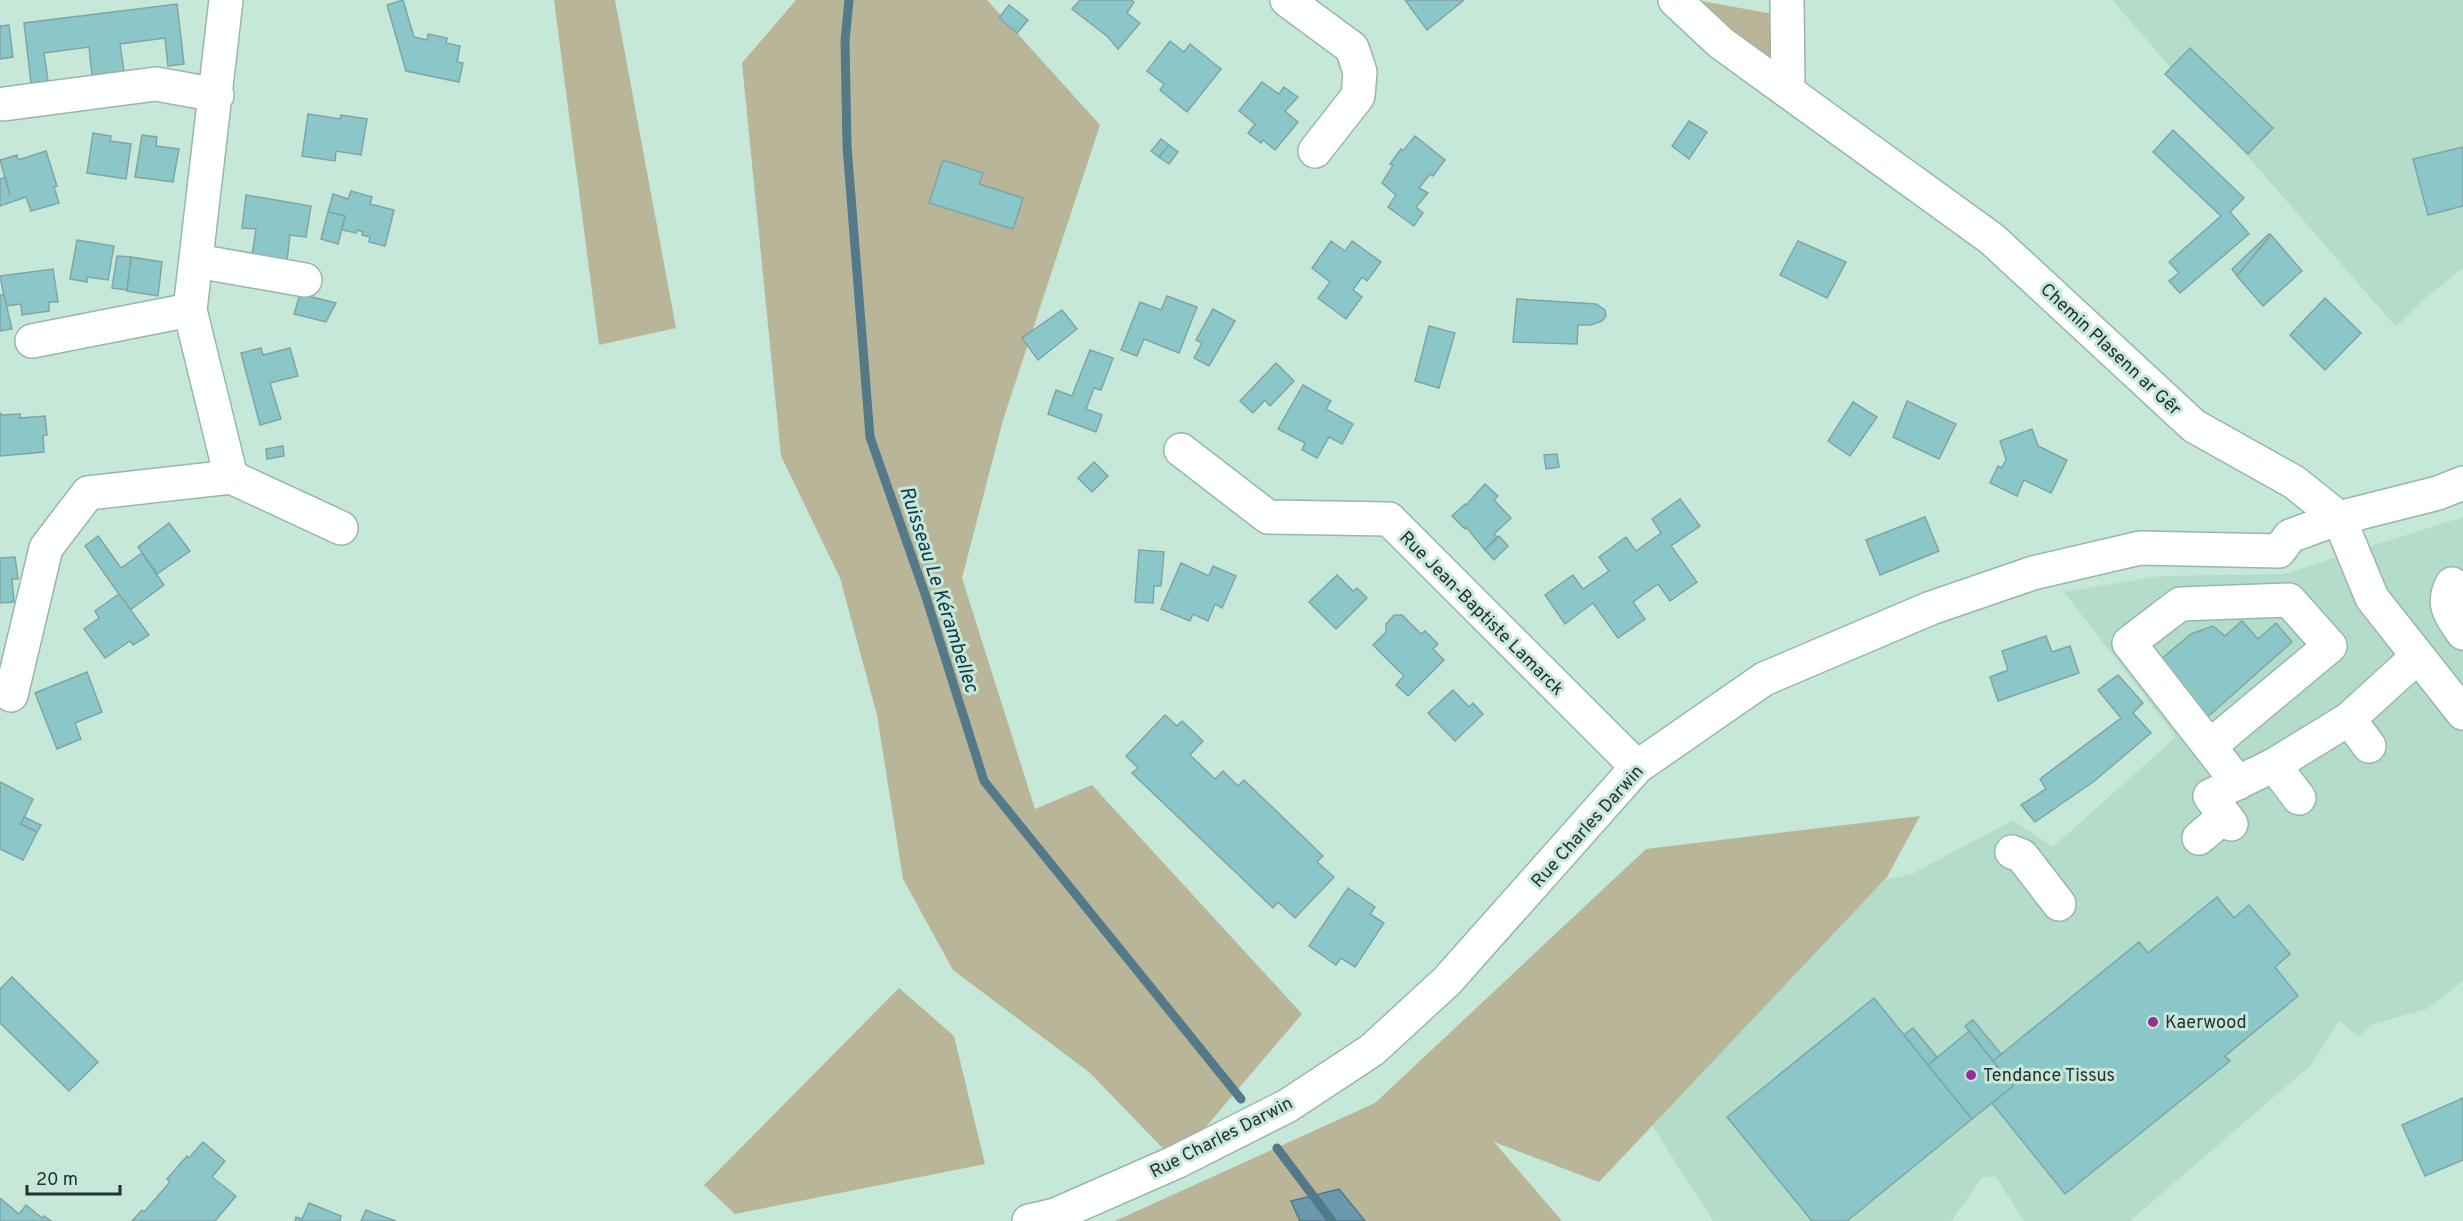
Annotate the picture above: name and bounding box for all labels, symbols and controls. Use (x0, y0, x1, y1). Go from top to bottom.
street label: Chemin Plasenn ar Gêr (2035, 279, 2185, 421)
water label: Ruisseau Le Kérambellec (892, 483, 984, 697)
street label: Rue Jean-Baptiste Lamarck (1394, 527, 1568, 701)
street label: Rue Charles Darwin (1527, 761, 1649, 893)
place label: Kaerwood (2165, 1012, 2247, 1035)
marker: Kaerwood (2146, 1015, 2160, 1029)
place label: Tendance Tissus (1983, 1065, 2115, 1088)
marker: Tendance Tissus (1964, 1068, 1978, 1082)
street label: Rue Charles Darwin (1146, 1092, 1297, 1184)
scale bar (27, 1158, 120, 1196)
text: 20 m (36, 1169, 78, 1192)

